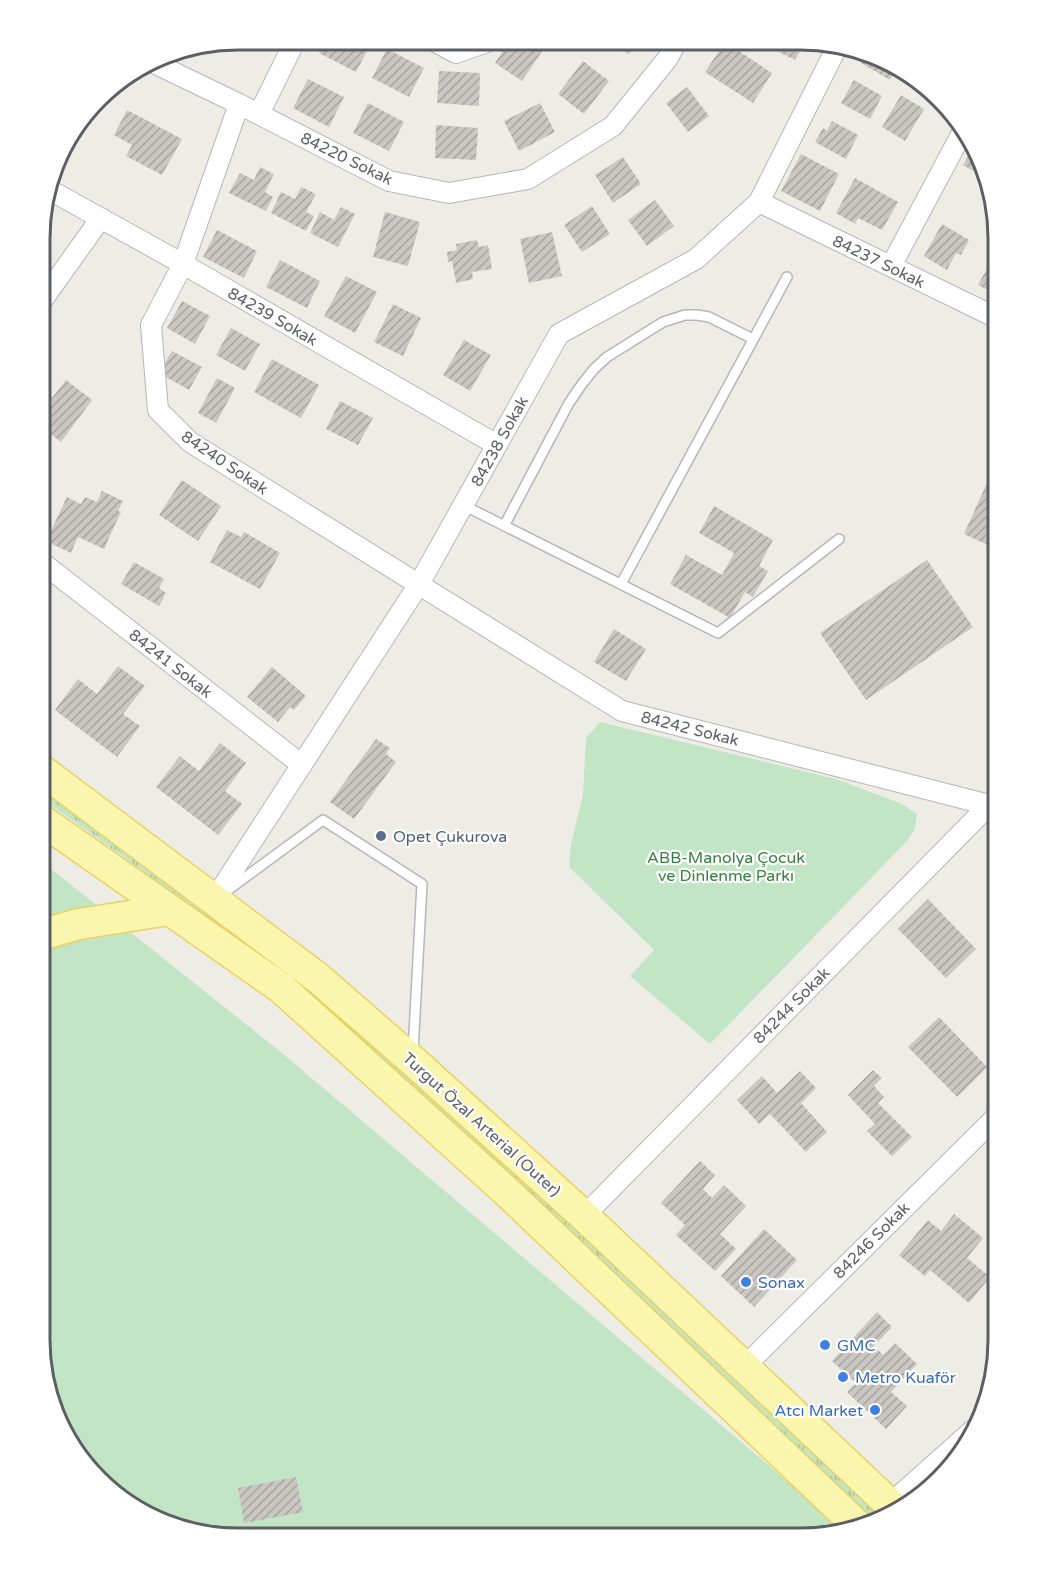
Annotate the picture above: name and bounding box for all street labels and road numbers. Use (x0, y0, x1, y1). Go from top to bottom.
street label: 84220 Sokak (297, 128, 396, 190)
street label: 84237 Sokak (829, 231, 928, 293)
street label: 84239 Sokak (224, 283, 321, 351)
street label: 84238 Sokak (467, 393, 533, 490)
street label: 84240 Sokak (177, 427, 272, 499)
street label: 84241 Sokak (125, 625, 216, 703)
street label: 84242 Sokak (639, 707, 741, 751)
street label: 84244 Sokak (749, 963, 834, 1048)
street label: Turgut Özal Arterial (Outer) (398, 1048, 565, 1201)
street label: 84246 Sokak (829, 1198, 914, 1283)

